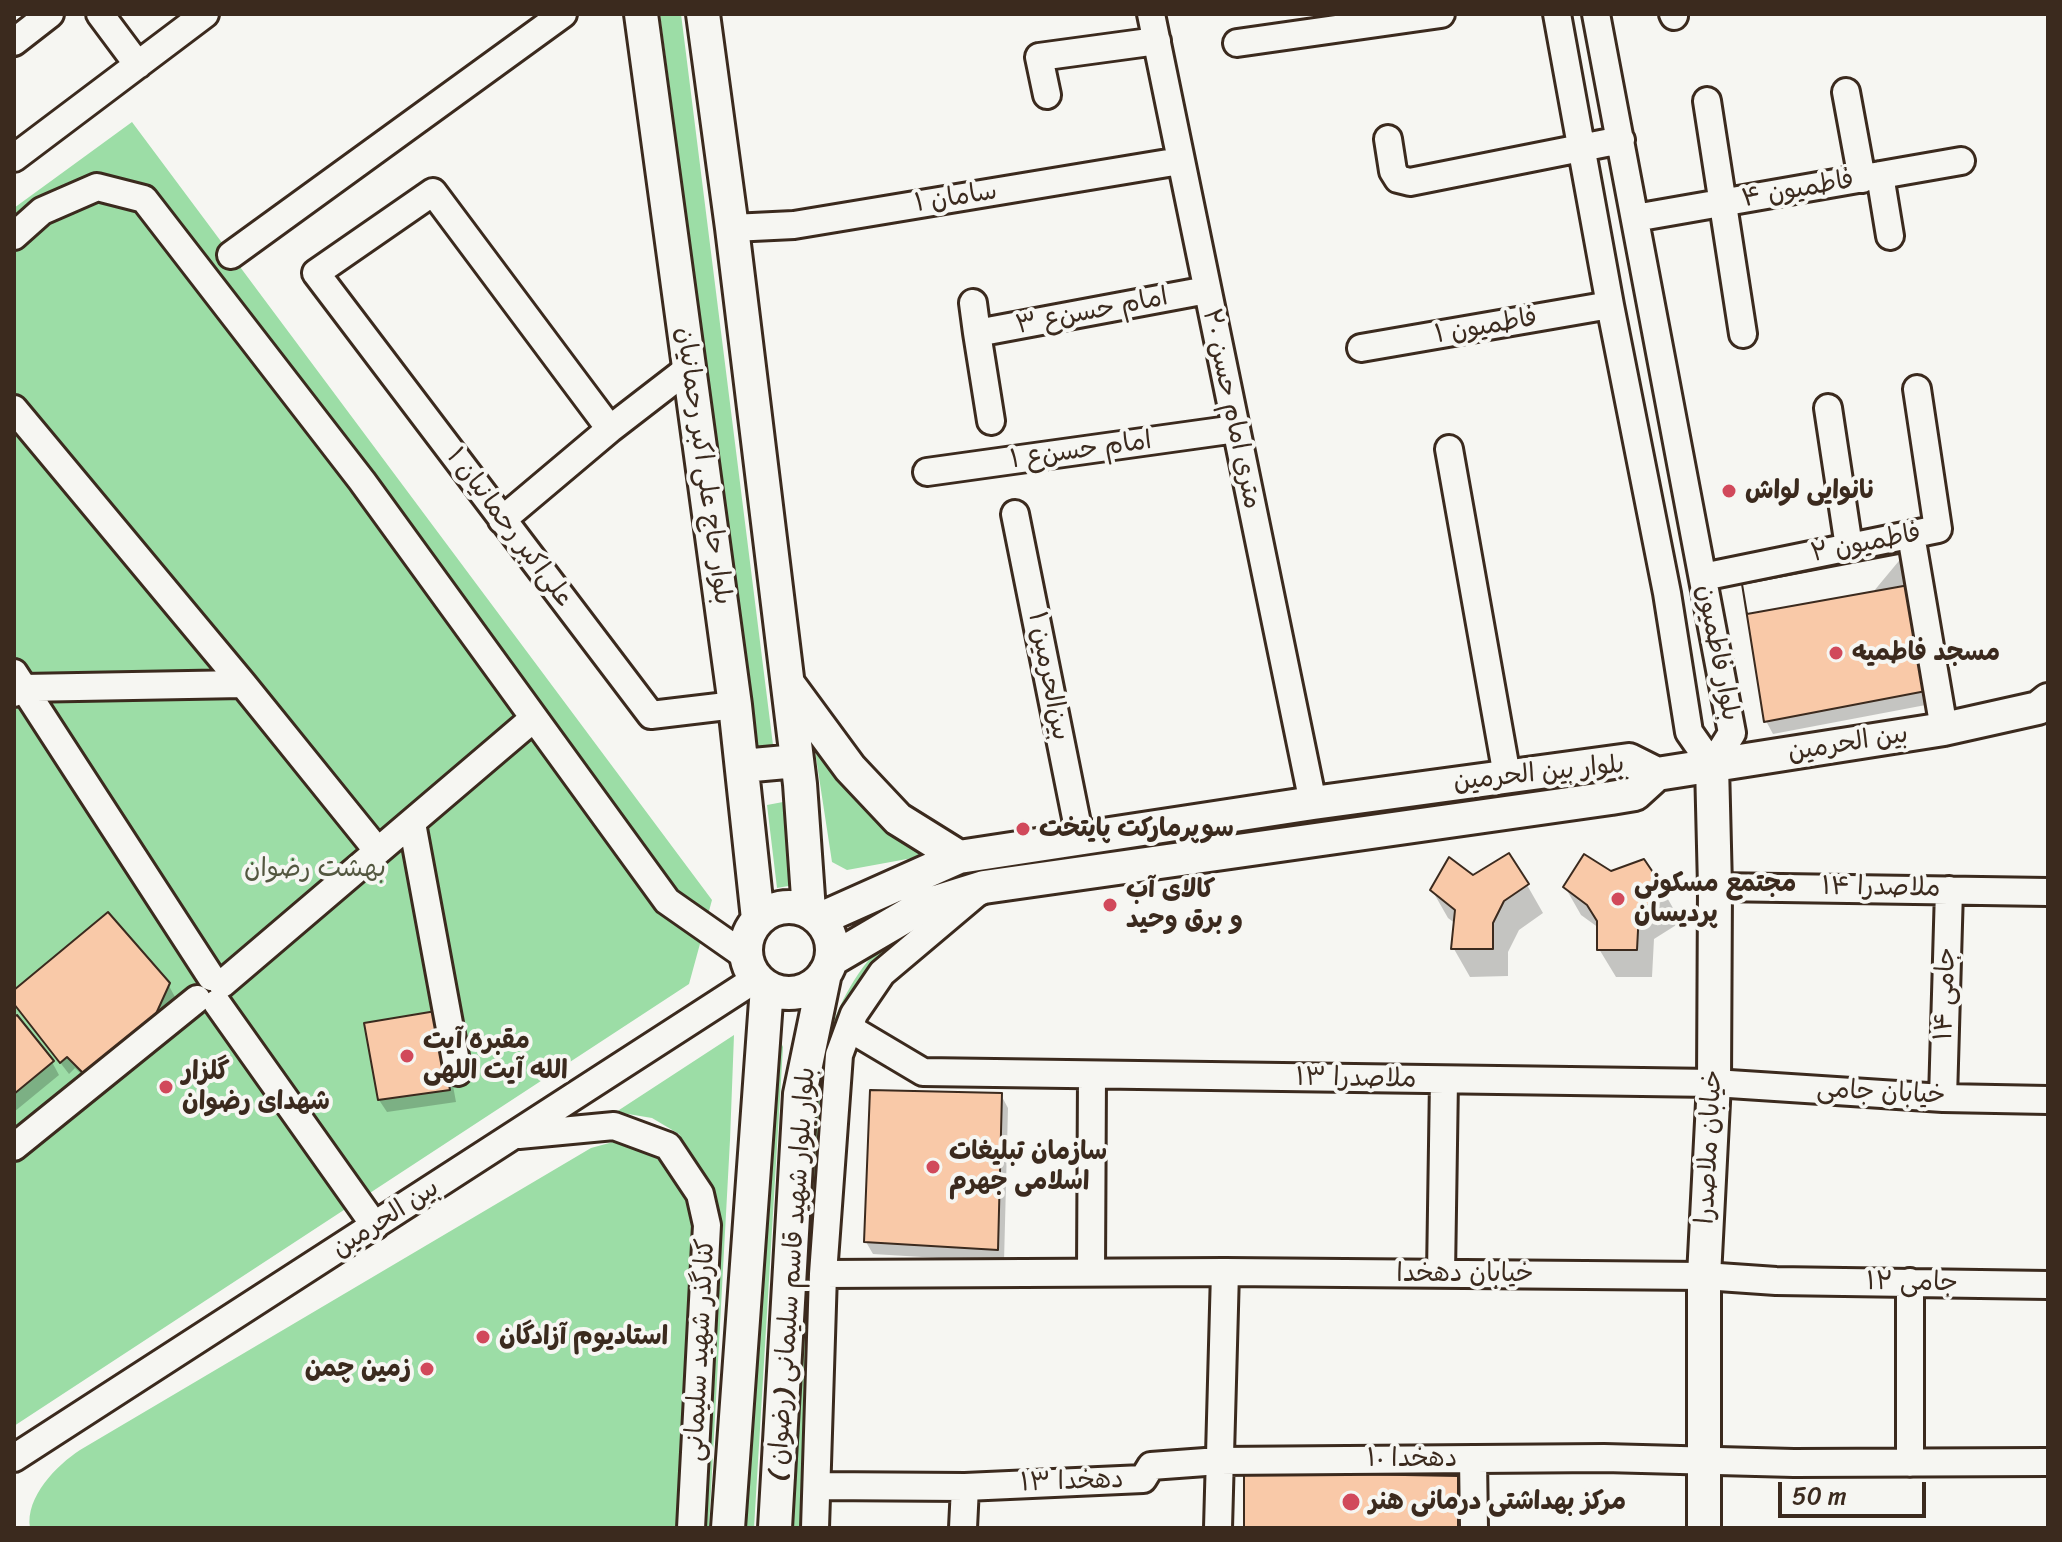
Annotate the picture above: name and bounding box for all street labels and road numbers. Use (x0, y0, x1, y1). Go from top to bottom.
street label: فاطمیون ۴ (1739, 165, 1857, 215)
street label: سامان ۱ (913, 176, 999, 220)
street label: امام حسن‌ع ۳ (1013, 282, 1171, 342)
street label: فاطمیون ۱ (1432, 303, 1540, 351)
street label: ۲۰ متری امام حسن (1195, 306, 1267, 512)
street label: بلوار حاج علی اکبر رحمانیان (668, 325, 738, 607)
street label: امام حسن‌ع ۱ (1008, 426, 1154, 476)
street label: علی‌اکبر رحمانیان ۱ (439, 442, 579, 614)
street label: فاطمیون ۲ (1808, 518, 1924, 570)
street label: بلوار فاطمیون (1689, 582, 1745, 724)
street label: بین‌الحرمین ۱ (1020, 609, 1076, 743)
street label: بین الحرمین (1786, 719, 1910, 769)
street label: بلوار بین الحرمین (1452, 750, 1626, 798)
street label: ملاصدرا ۱۴ (1821, 871, 1941, 905)
street label: جامی ۱۴ (1929, 947, 1963, 1041)
street label: ملاصدرا ۱۳ (1295, 1062, 1417, 1096)
street label: بلوار بلوار شهید قاسم سلیمانی (رضوان ) (763, 1066, 823, 1482)
street label: خیابان ملاصدرا (1690, 1069, 1730, 1225)
street label: خیابان جامی (1816, 1074, 1946, 1112)
street label: بین الحرمین (327, 1173, 445, 1265)
street label: کنارگذر شهید سلیمانی (680, 1238, 722, 1462)
street label: خیابان دهخدا (1396, 1258, 1534, 1290)
street label: جامی ۱۲ (1866, 1267, 1958, 1299)
street label: دهخدا ۱۰ (1367, 1443, 1457, 1475)
street label: دهخدا ۱۳ (1020, 1465, 1124, 1499)

